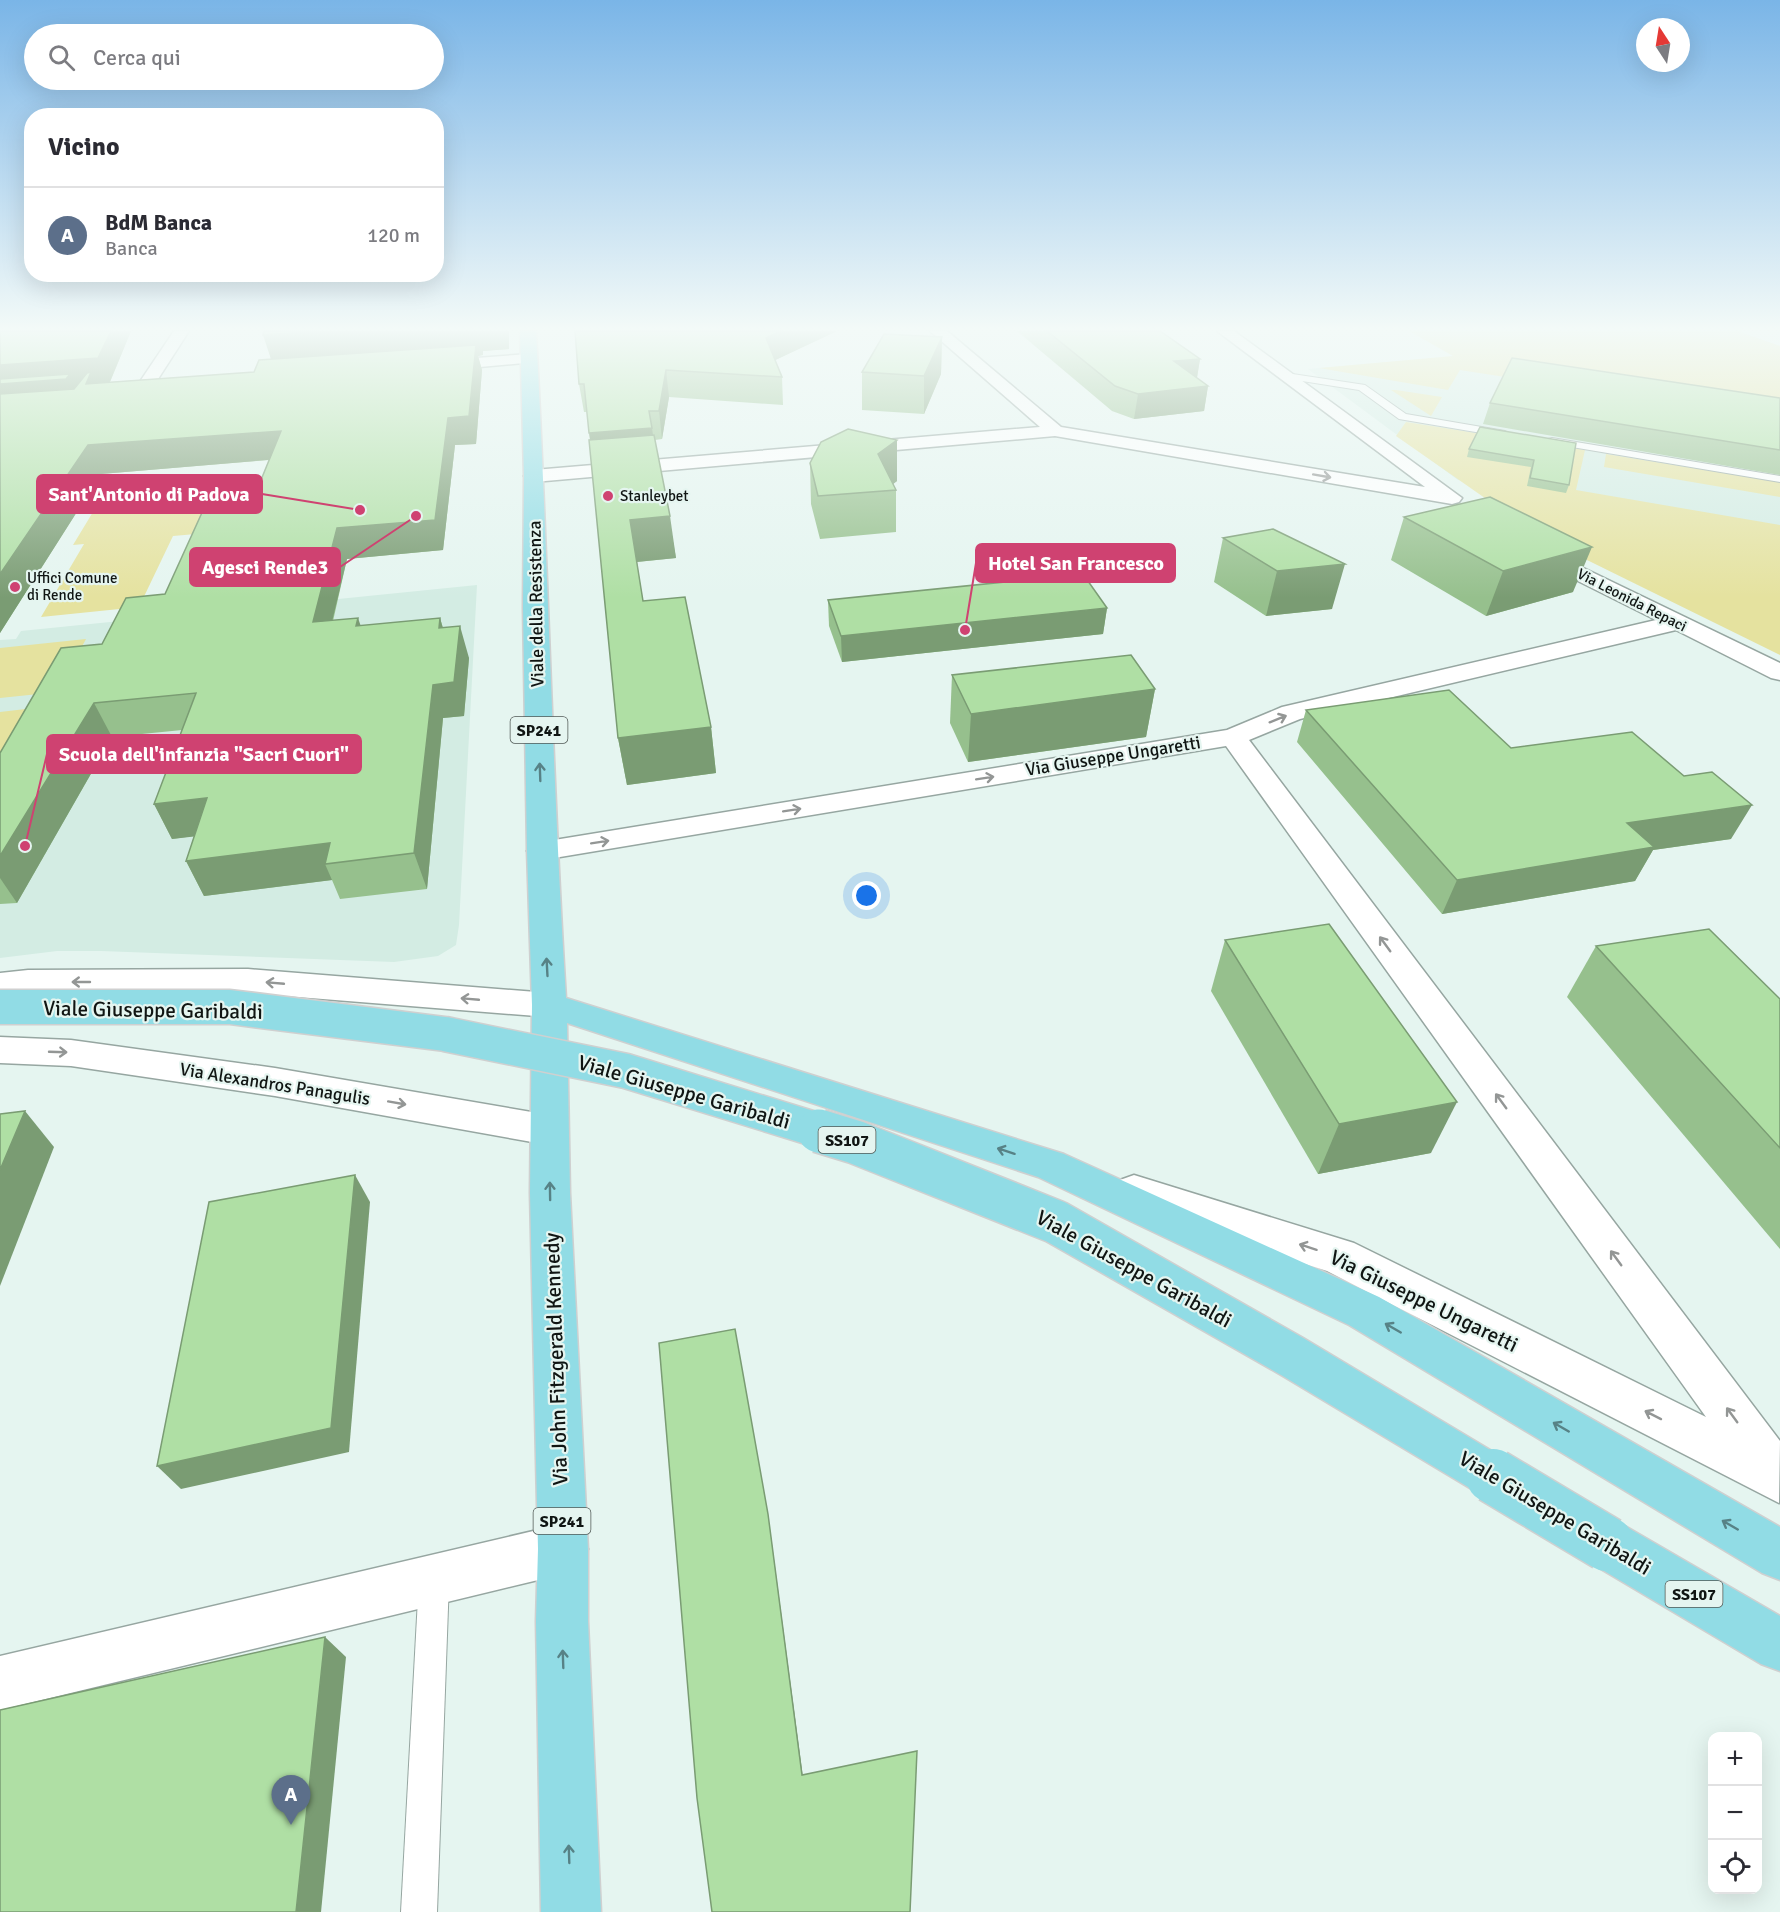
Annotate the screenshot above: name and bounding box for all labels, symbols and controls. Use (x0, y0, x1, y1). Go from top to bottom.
north arrow (1636, 18, 1690, 72)
search box (24, 24, 444, 90)
icon: search (45, 41, 78, 74)
text: Cerca qui (93, 44, 181, 71)
text: Vicino (48, 131, 120, 163)
text: BdM Banca (105, 209, 212, 236)
text: A (61, 223, 74, 248)
text: 120 m (367, 223, 420, 248)
text: Banca (105, 236, 158, 261)
one-way arrow (1311, 470, 1331, 481)
callout: Sant'Antonio di Padova (37, 475, 262, 513)
text: Sant'Antonio di Padova (48, 482, 250, 507)
place label: Stanleybet (620, 487, 689, 505)
marker: Stanleybet (601, 489, 615, 503)
street label: Viale della Resistenza (524, 520, 548, 688)
callout: Hotel San Francesco (976, 544, 1175, 582)
callout: Agesci Rende3 (190, 548, 340, 586)
text: Hotel San Francesco (988, 551, 1164, 576)
text: Agesci Rende3 (202, 555, 328, 580)
street label: Via Leonida Repaci (1574, 565, 1690, 635)
place label: Uffici Comune di Rende (27, 569, 117, 604)
marker: Uffici Comune di Rende (8, 580, 22, 594)
one-way arrow (1268, 713, 1287, 724)
road number: SP241 (510, 717, 568, 743)
street label: Via Giuseppe Ungaretti (1024, 731, 1202, 781)
callout: Scuola dell'infanzia "Sacri Cuori" (47, 735, 361, 773)
text: Scuola dell'infanzia "Sacri Cuori" (59, 742, 349, 767)
one-way arrow (534, 762, 545, 782)
one-way arrow (974, 772, 994, 783)
one-way arrow (782, 804, 801, 815)
one-way arrow (589, 836, 609, 847)
your location (852, 881, 881, 910)
one-way arrow (1379, 936, 1391, 952)
one-way arrow (542, 957, 553, 977)
one-way arrow (71, 976, 91, 988)
one-way arrow (266, 977, 286, 988)
one-way arrow (460, 993, 480, 1004)
street label: Viale Giuseppe Garibaldi (43, 995, 263, 1025)
one-way arrow (48, 1047, 68, 1058)
street label: Viale Giuseppe Garibaldi (575, 1049, 793, 1135)
street label: Via Alexandros Panagulis (178, 1058, 372, 1110)
one-way arrow (1495, 1093, 1507, 1109)
one-way arrow (386, 1098, 406, 1109)
road number: SS107 (818, 1127, 876, 1153)
one-way arrow (997, 1145, 1016, 1156)
one-way arrow (544, 1181, 556, 1201)
street label: Viale Giuseppe Garibaldi (1032, 1204, 1236, 1334)
street label: Via John Fitzgerald Kennedy (539, 1232, 573, 1486)
one-way arrow (1299, 1241, 1318, 1252)
street label: Via Giuseppe Ungaretti (1326, 1244, 1522, 1358)
one-way arrow (1610, 1250, 1623, 1266)
one-way arrow (1385, 1322, 1402, 1334)
one-way arrow (1726, 1407, 1738, 1423)
one-way arrow (1645, 1409, 1662, 1421)
one-way arrow (1553, 1420, 1570, 1432)
street label: Viale Giuseppe Garibaldi (1454, 1445, 1656, 1581)
road number: SP241 (534, 1508, 590, 1534)
one-way arrow (1721, 1519, 1739, 1530)
road number: SS107 (1666, 1581, 1722, 1607)
one-way arrow (557, 1649, 569, 1669)
map controls (1708, 1732, 1762, 1894)
button: + (1708, 1732, 1762, 1786)
pin: A (272, 1776, 310, 1825)
button: − (1708, 1786, 1762, 1840)
button: locate (1708, 1840, 1762, 1894)
one-way arrow (564, 1844, 575, 1864)

